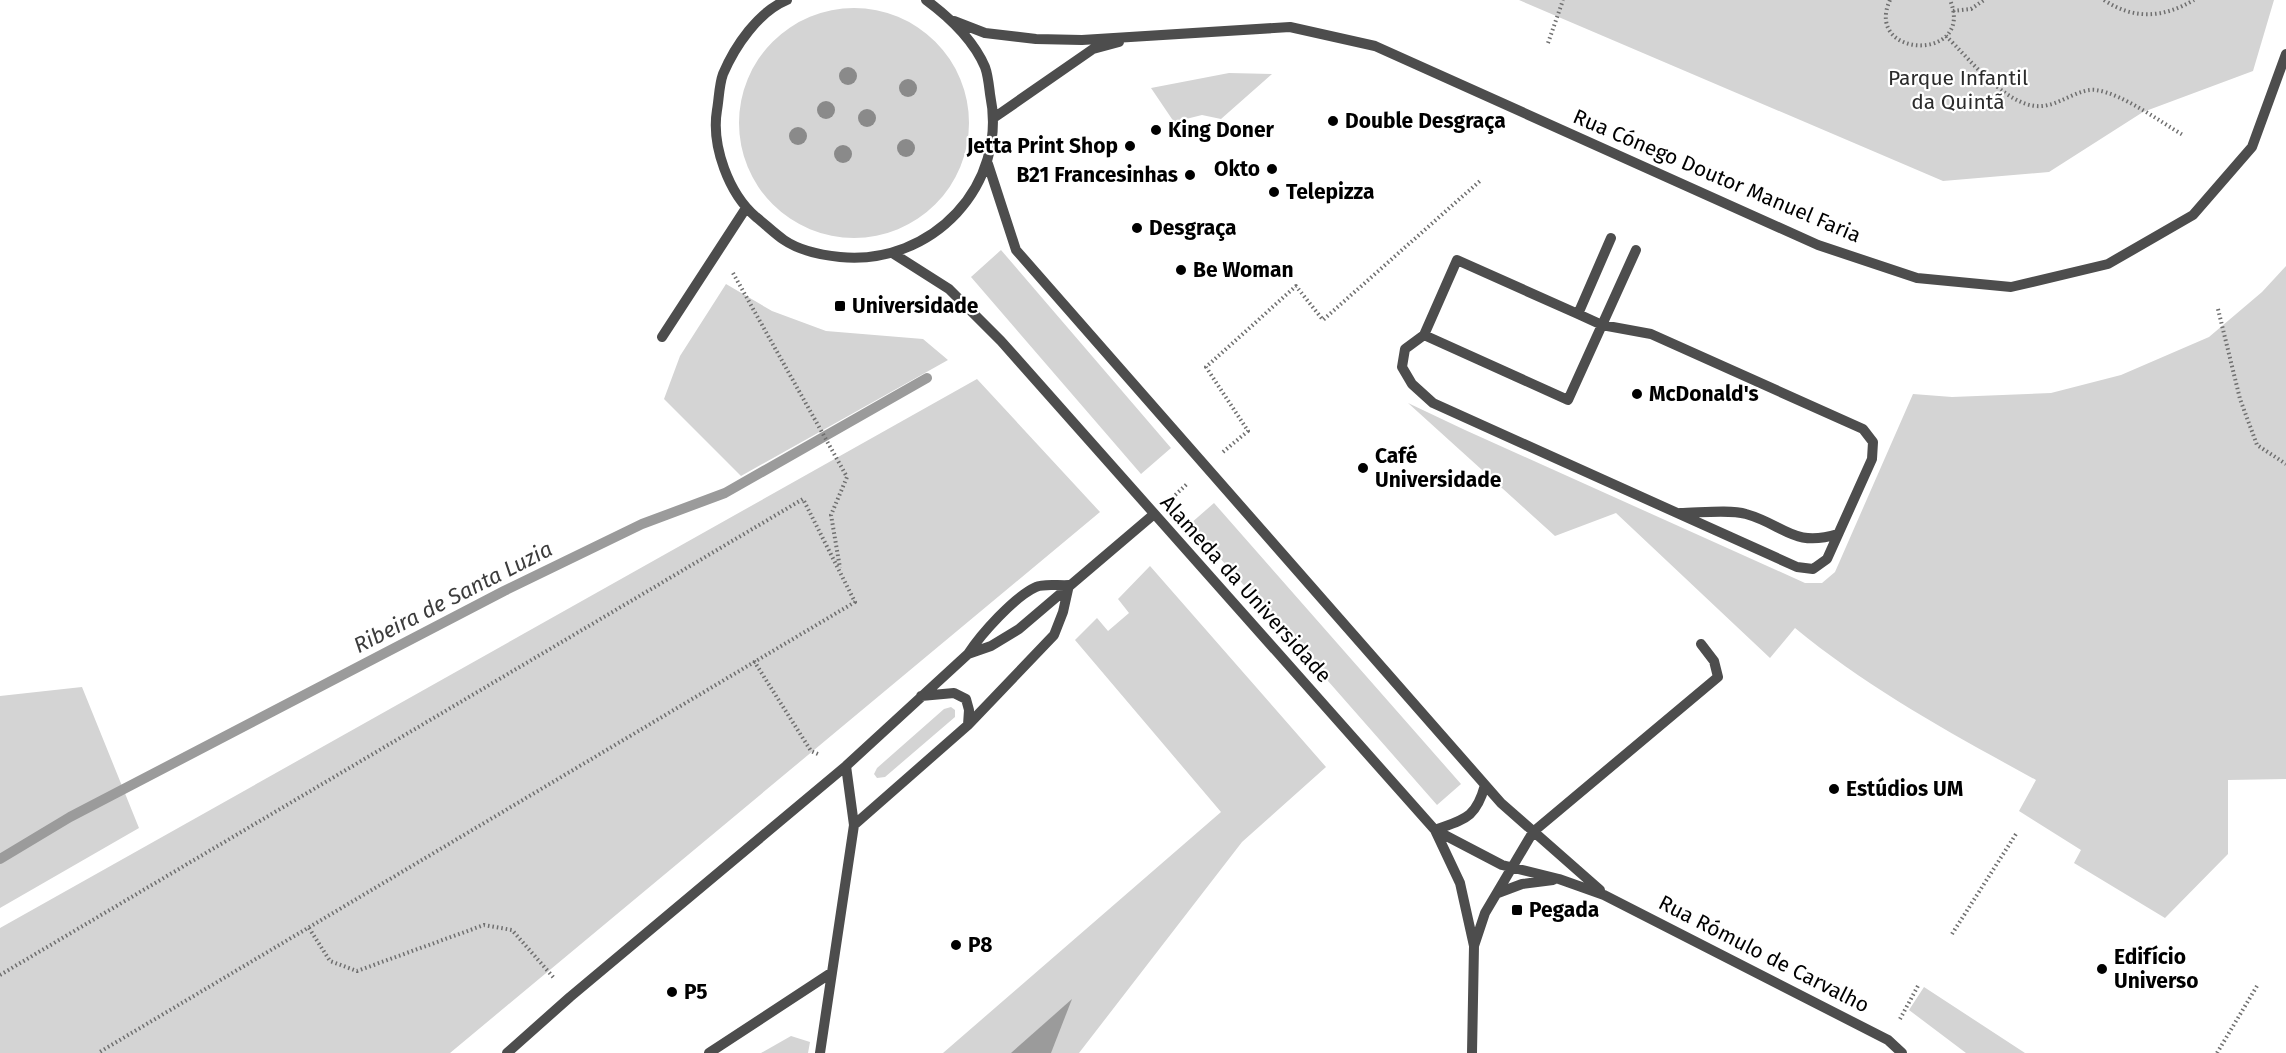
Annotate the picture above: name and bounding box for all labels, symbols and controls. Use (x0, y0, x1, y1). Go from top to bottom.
park label: Parque Infantil da Quintã (1888, 65, 2028, 115)
street label: Rua Cónego Doutor Manuel Faria (1569, 103, 1865, 249)
place label: Double Desgraça (1345, 108, 1506, 134)
marker: Double Desgraça (1326, 114, 1340, 128)
place label: King Doner (1168, 117, 1275, 143)
marker: King Doner (1149, 123, 1163, 137)
place label: Jetta Print Shop (966, 133, 1118, 159)
marker: Jetta Print Shop (1123, 139, 1137, 153)
place label: Okto (1214, 156, 1260, 182)
place label: B21 Francesinhas (1016, 162, 1178, 188)
marker: Okto (1265, 162, 1279, 176)
marker: B21 Francesinhas (1183, 168, 1197, 182)
place label: Telepizza (1286, 179, 1374, 205)
marker: Telepizza (1267, 185, 1281, 199)
place label: Desgraça (1149, 215, 1237, 241)
marker: Desgraça (1130, 221, 1144, 235)
place label: Be Woman (1193, 257, 1294, 283)
marker: Be Woman (1174, 263, 1188, 277)
place label: Universidade (852, 293, 979, 319)
marker: Universidade (833, 299, 847, 313)
place label: McDonald's (1649, 381, 1759, 407)
marker: McDonald's (1630, 387, 1644, 401)
place label: Café Universidade (1375, 443, 1502, 493)
marker: Café Universidade (1356, 461, 1370, 475)
street label: Alameda da Universidade (1155, 490, 1337, 688)
water label: Ribeira de Santa Luzia (349, 535, 557, 659)
place label: Estúdios UM (1846, 776, 1963, 802)
marker: Estúdios UM (1827, 782, 1841, 796)
street label: Rua Rómulo de Carvalho (1654, 889, 1874, 1019)
place label: Pegada (1529, 897, 1599, 923)
marker: Pegada (1510, 903, 1524, 917)
place label: P8 (968, 932, 992, 958)
marker: P8 (949, 938, 963, 952)
place label: Edifício Universo (2114, 944, 2198, 994)
marker: Edifício Universo (2095, 962, 2109, 976)
place label: P5 (684, 979, 708, 1005)
marker: P5 (665, 985, 679, 999)

